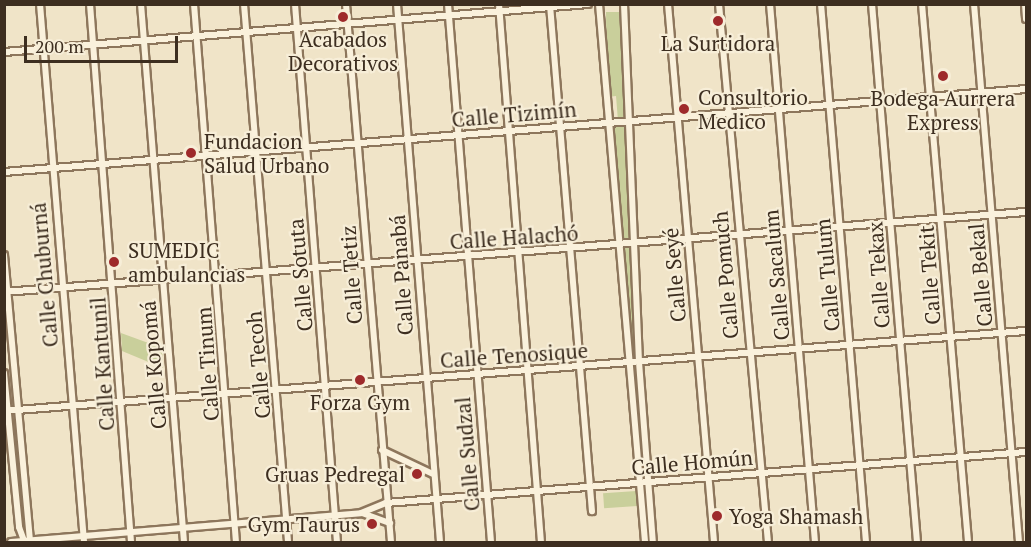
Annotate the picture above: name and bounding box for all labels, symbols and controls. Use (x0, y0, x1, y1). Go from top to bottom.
marker: Acabados Decorativos (336, 10, 350, 24)
marker: La Surtidora (711, 14, 725, 28)
scale bar (27, 24, 182, 62)
place label: Acabados Decorativos (288, 26, 398, 76)
place label: La Surtidora (661, 30, 775, 56)
text: 200 m (35, 34, 84, 58)
marker: Bodega Aurrera Express (936, 69, 950, 83)
place label: Consultorio Medico (698, 84, 808, 134)
place label: Bodega Aurrera Express (870, 85, 1016, 135)
street label: Calle Tizimín (451, 96, 577, 132)
marker: Consultorio Medico (675, 100, 693, 118)
place label: Fundacion Salud Urbano (204, 128, 329, 178)
marker: Fundacion Salud Urbano (182, 144, 200, 162)
street label: Calle Chuburná (25, 202, 63, 348)
street label: Calle Sacalum (758, 209, 794, 341)
street label: Calle Pomuch (707, 210, 743, 340)
street label: Calle Panabá (384, 214, 418, 336)
street label: Calle Sotuta (283, 217, 317, 333)
street label: Calle Tulum (810, 217, 844, 333)
street label: Calle Halachó (449, 220, 579, 254)
street label: Calle Tekax (862, 221, 894, 329)
street label: Calle Bekal (963, 222, 997, 328)
street label: Calle Tekit (913, 224, 945, 326)
street label: Calle Tetiz (335, 225, 367, 325)
street label: Calle Seyé (657, 227, 691, 323)
place label: SUMEDIC ambulancias (128, 237, 245, 287)
marker: SUMEDIC ambulancias (105, 253, 123, 271)
street label: Calle Kantunil (85, 296, 119, 432)
street label: Calle Kopomá (135, 300, 171, 430)
street label: Calle Tinum (190, 306, 224, 422)
street label: Calle Tecoh (241, 310, 275, 420)
street label: Calle Tenosique (439, 337, 589, 373)
marker: Forza Gym (353, 373, 367, 387)
place label: Forza Gym (310, 389, 410, 415)
street label: Calle Sudzal (449, 396, 485, 512)
street label: Calle Homún (630, 444, 754, 480)
place label: Gruas Pedregal (265, 461, 405, 487)
marker: Gruas Pedregal (410, 467, 424, 481)
place label: Yoga Shamash (729, 503, 863, 529)
marker: Yoga Shamash (710, 509, 724, 523)
place label: Gym Taurus (247, 511, 360, 537)
marker: Gym Taurus (365, 517, 379, 531)

